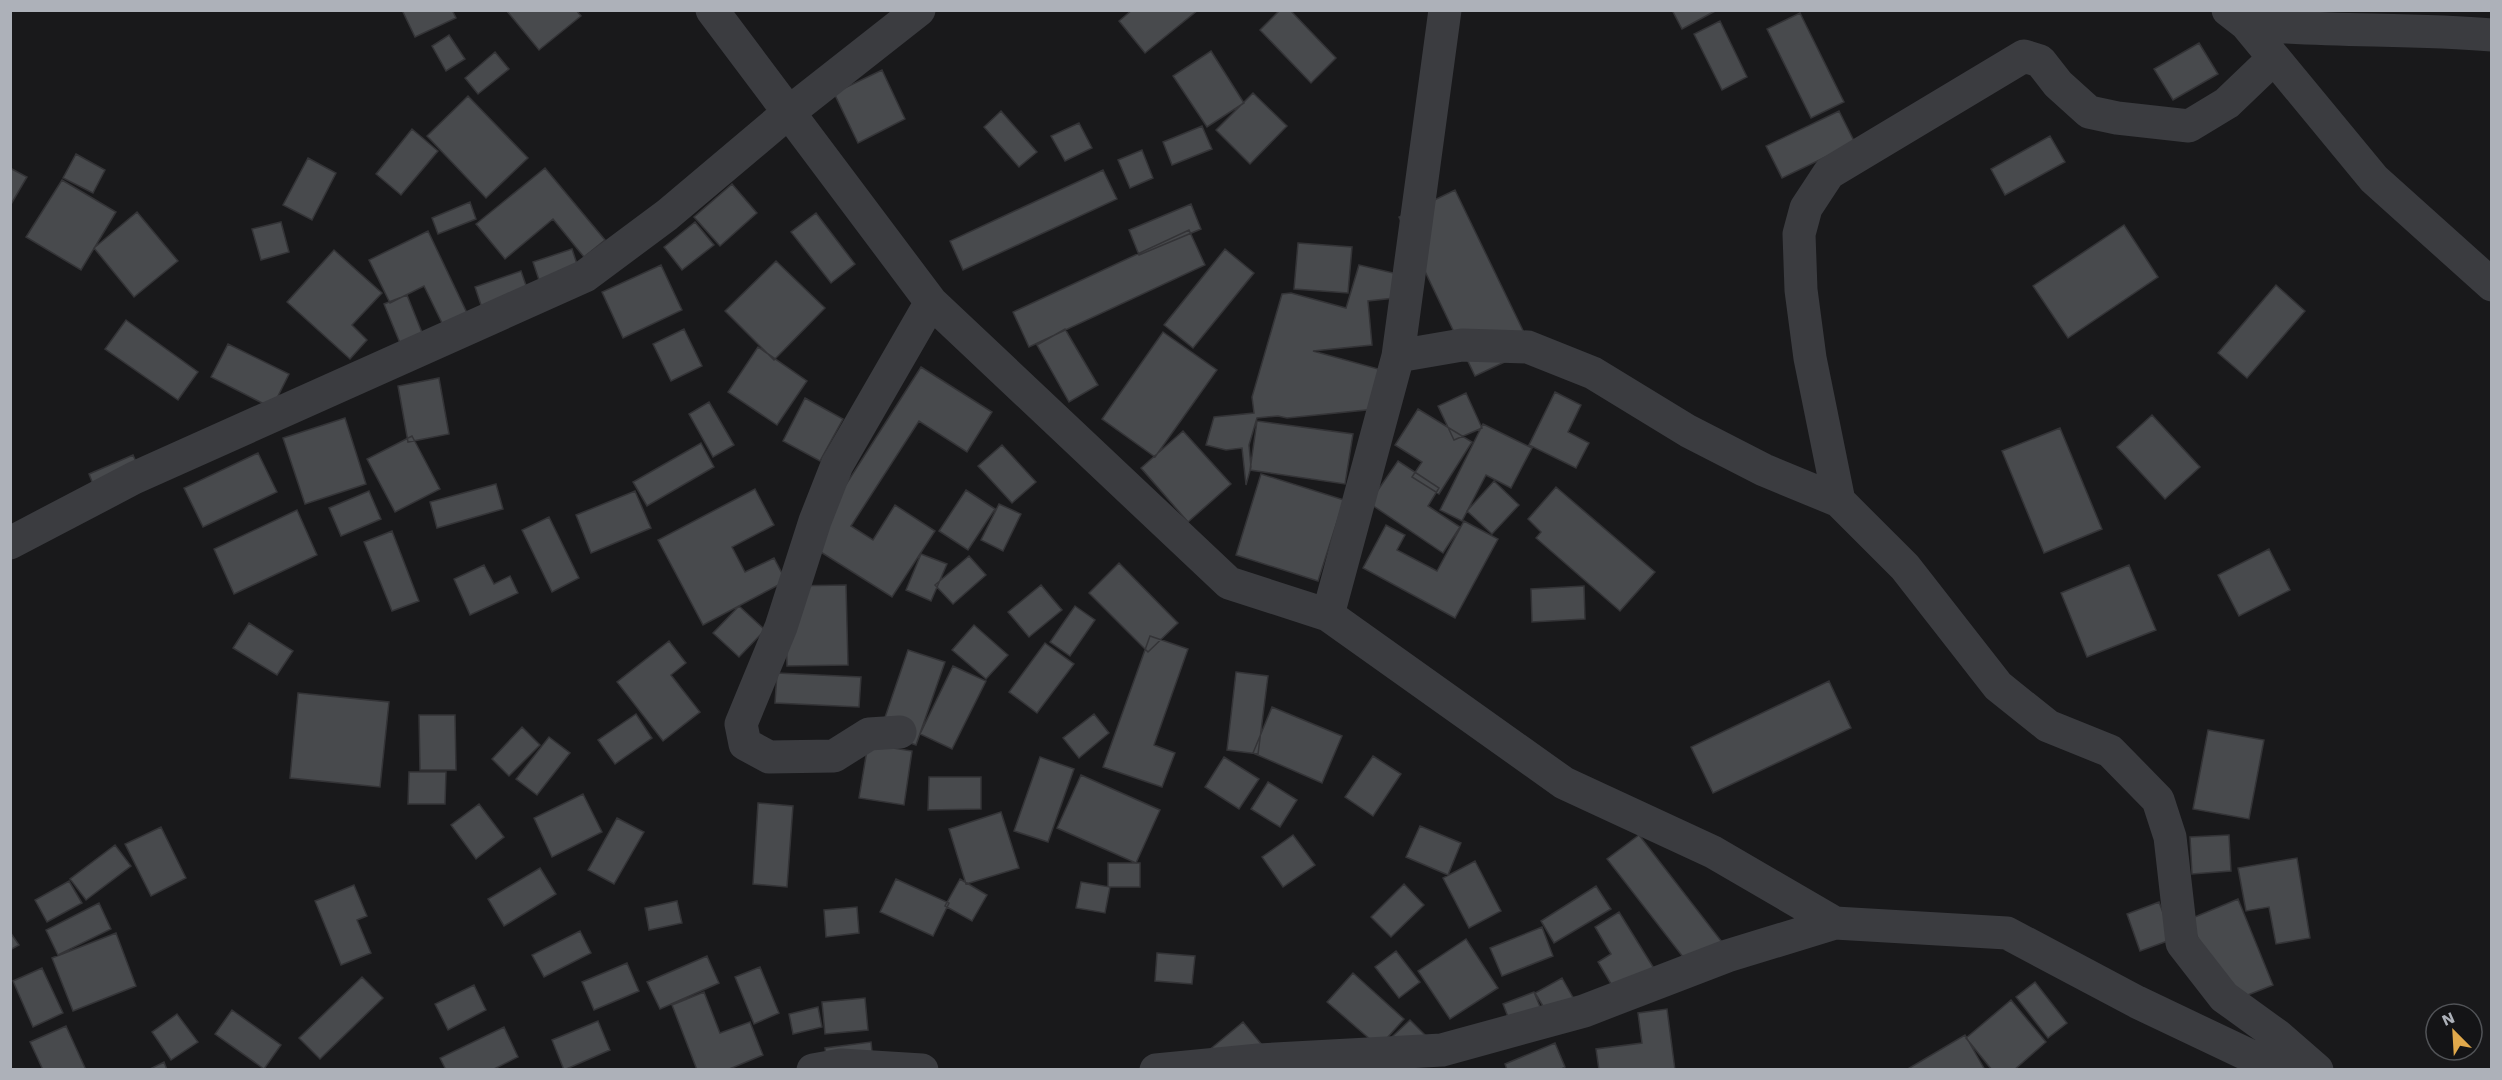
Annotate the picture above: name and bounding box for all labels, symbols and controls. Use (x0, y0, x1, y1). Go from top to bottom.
north arrow (2424, 1002, 2484, 1062)
text: N (2439, 1008, 2457, 1030)

